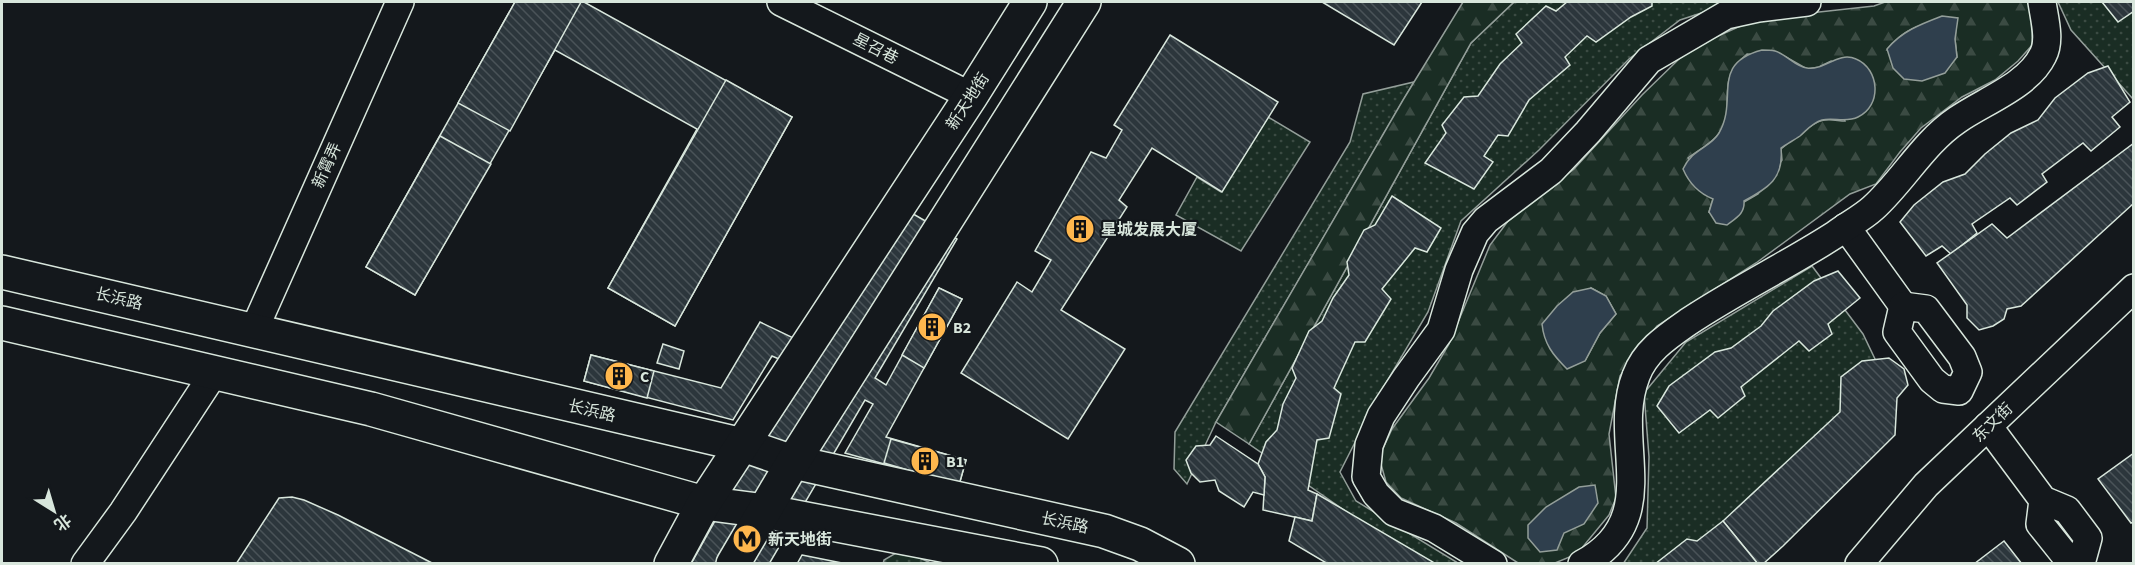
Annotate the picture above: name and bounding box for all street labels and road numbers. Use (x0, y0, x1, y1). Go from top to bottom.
street label: 星召巷 (849, 28, 902, 70)
street label: 新天地街 (941, 69, 994, 134)
street label: 新霄弄 (307, 139, 347, 192)
street label: 长浜路 (93, 283, 145, 315)
street label: 长浜路 (566, 395, 618, 427)
street label: 东文街 (1968, 398, 2018, 447)
street label: 长浜路 (1039, 507, 1091, 539)

